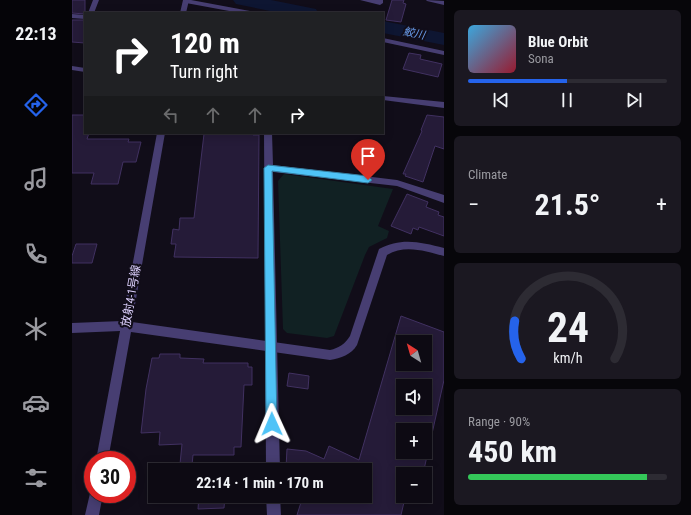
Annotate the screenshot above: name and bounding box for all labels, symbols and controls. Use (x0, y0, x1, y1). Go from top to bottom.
text: 22:13 (15, 23, 57, 44)
water label: 鮫川 (402, 25, 427, 42)
text: 120 m (170, 27, 240, 60)
icon: right (104, 28, 156, 80)
text: Blue Orbit (528, 33, 588, 51)
text: Sona (528, 51, 554, 66)
text: Turn right (170, 61, 238, 82)
icon: previous (490, 89, 512, 111)
icon: pause (556, 89, 578, 111)
icon: next (623, 89, 645, 111)
icon: directions (22, 91, 50, 119)
icon: left (160, 104, 182, 126)
icon: ahead (202, 104, 224, 126)
icon: ahead (244, 104, 266, 126)
icon: right (286, 104, 308, 126)
pin (351, 139, 385, 180)
icon: arrive (357, 145, 379, 167)
icon: music (22, 165, 50, 193)
text: Climate (468, 167, 507, 182)
text: 21.5° (535, 187, 600, 222)
text: − (468, 192, 479, 217)
text: + (656, 192, 667, 217)
icon: phone (22, 240, 50, 268)
street label: 放射4-1号線 (119, 264, 143, 328)
text: 24 (546, 302, 589, 351)
icon: climate (22, 315, 50, 343)
north arrow (396, 335, 432, 371)
map controls (396, 335, 432, 503)
text: km/h (553, 349, 582, 365)
button: sound (396, 379, 432, 415)
icon: car (22, 389, 50, 417)
position arrow (251, 403, 293, 445)
text: Range · 90% (468, 414, 530, 429)
button: + (396, 423, 432, 459)
text: 450 km (468, 434, 557, 469)
speed limit sign: 30 (84, 451, 136, 503)
icon: filters (22, 464, 50, 492)
button: − (396, 467, 432, 503)
text: 22:14 · 1 min · 170 m (196, 474, 324, 492)

